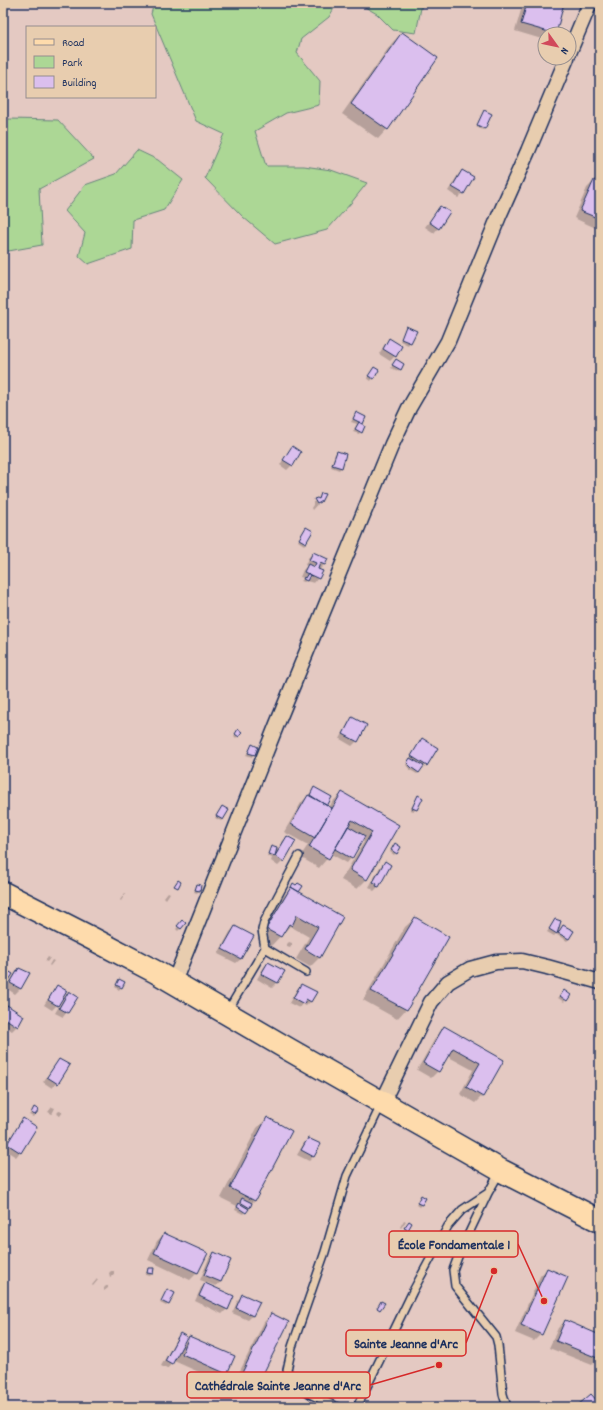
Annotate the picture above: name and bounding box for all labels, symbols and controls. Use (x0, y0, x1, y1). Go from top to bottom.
legend (26, 26, 156, 98)
north arrow (537, 26, 577, 66)
text: Road (62, 35, 84, 52)
text: N (555, 44, 572, 57)
text: Park (62, 55, 83, 72)
text: Building (62, 75, 97, 92)
callout: École Fondamentale 1 (389, 1231, 518, 1257)
text: École Fondamentale 1 (398, 1236, 510, 1256)
callout: Sainte Jeanne d'Arc (346, 1330, 466, 1356)
text: Sainte Jeanne d'Arc (354, 1335, 458, 1355)
callout: Cathédrale Sainte Jeanne d'Arc (187, 1372, 370, 1398)
text: Cathédrale Sainte Jeanne d'Arc (195, 1377, 362, 1397)

